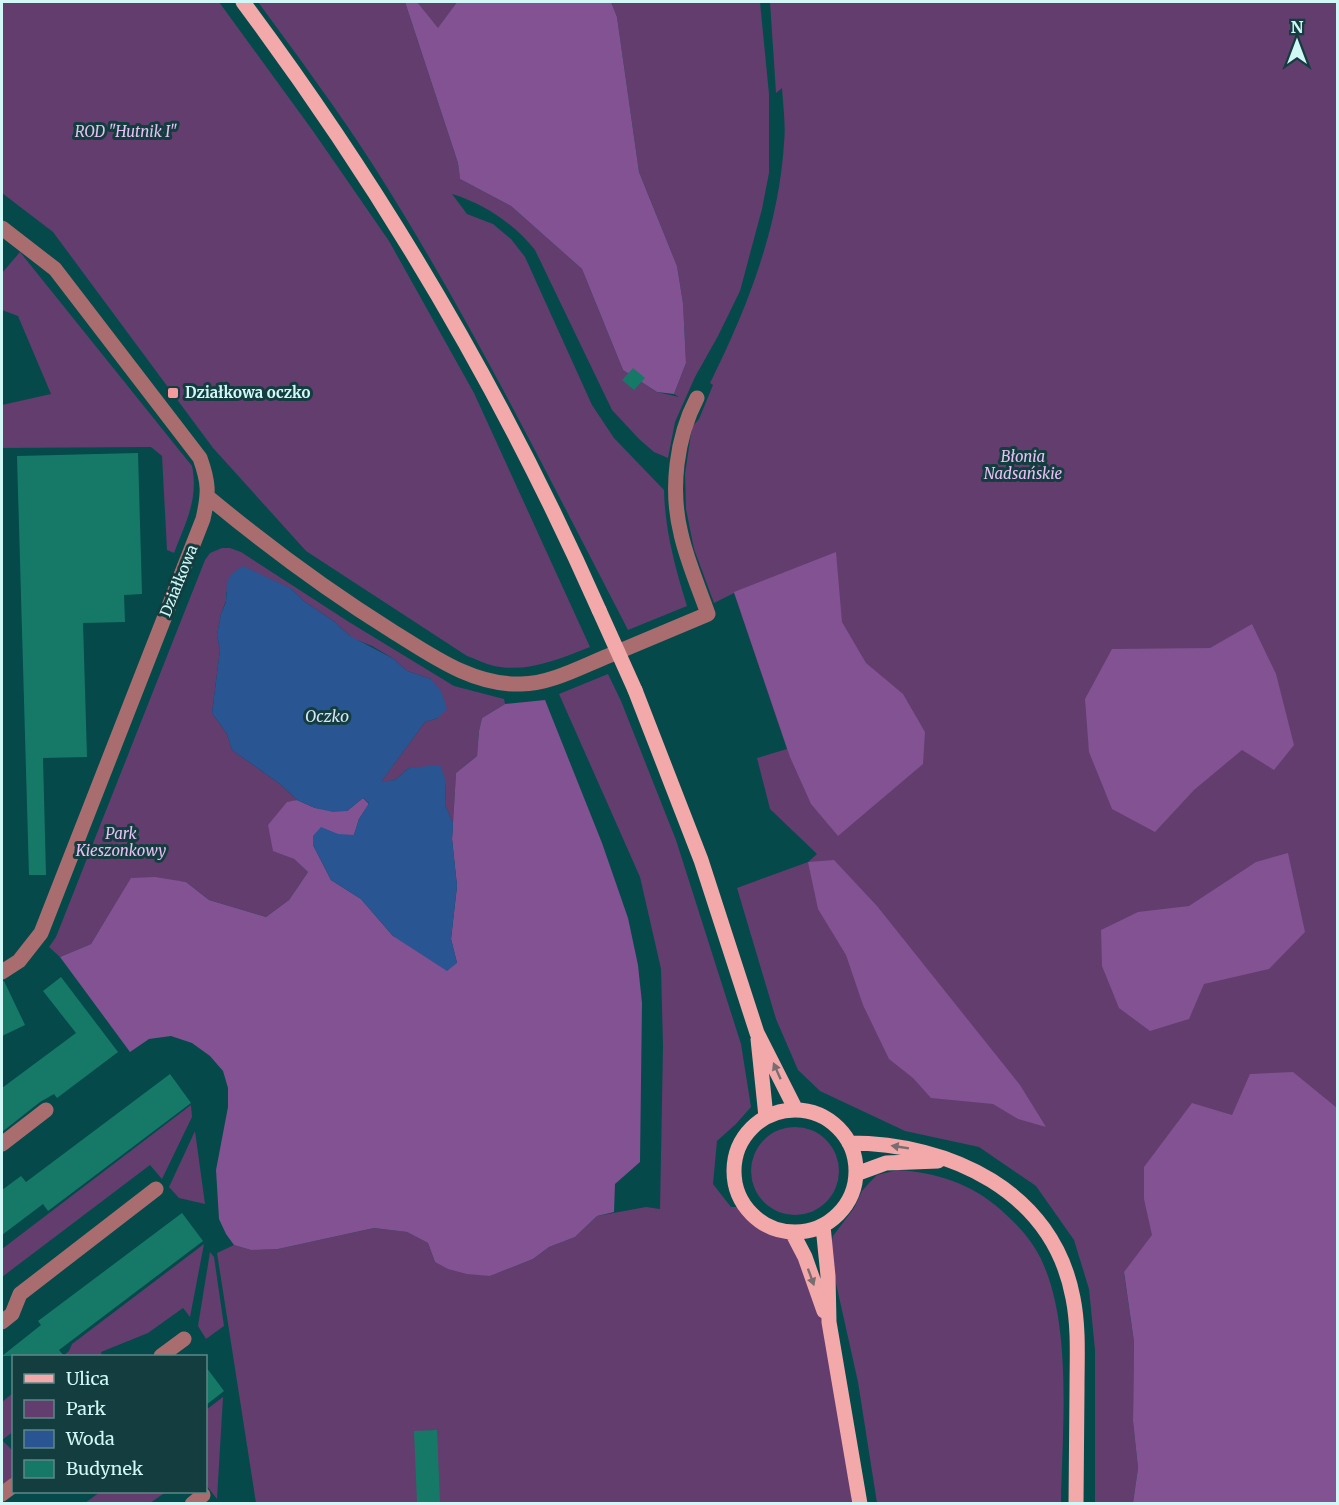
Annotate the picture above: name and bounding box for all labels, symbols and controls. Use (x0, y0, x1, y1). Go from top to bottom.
north arrow (1267, 12, 1327, 72)
text: N (1291, 17, 1304, 37)
park label: ROD "Hutnik I" (75, 122, 178, 141)
place label: Działkowa oczko (185, 383, 310, 402)
marker: Działkowa oczko (166, 386, 180, 400)
park label: Błonia Nadsańskie (984, 447, 1062, 483)
street label: Działkowa (155, 542, 202, 620)
water label: Oczko (305, 706, 349, 726)
park label: Park Kieszonkowy (75, 824, 166, 860)
one-way arrow (773, 1063, 782, 1080)
one-way arrow (891, 1142, 910, 1151)
one-way arrow (807, 1268, 817, 1286)
legend (12, 1355, 207, 1493)
text: Ulica (66, 1367, 110, 1390)
text: Park (66, 1397, 107, 1420)
text: Woda (65, 1427, 115, 1450)
text: Budynek (66, 1457, 144, 1480)

